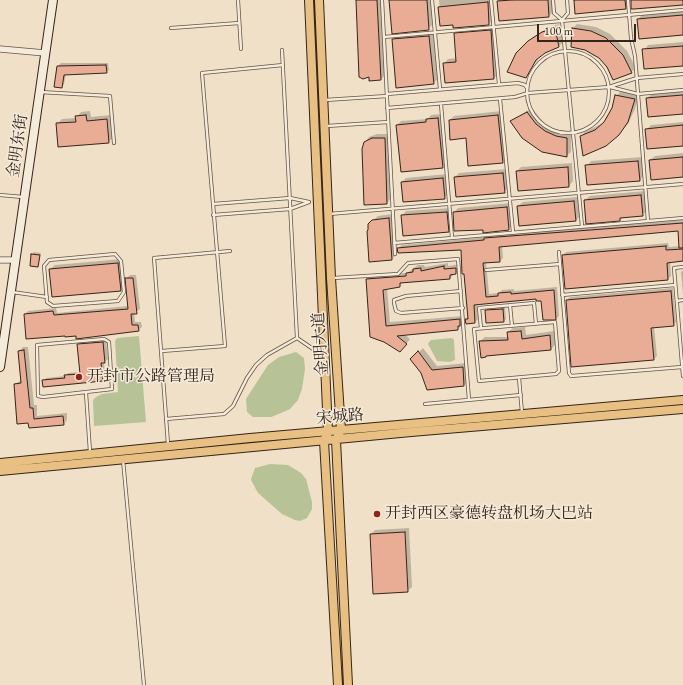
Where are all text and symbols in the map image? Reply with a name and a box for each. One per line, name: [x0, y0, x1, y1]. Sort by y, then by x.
scale bar: [539, 16, 638, 42]
text: 100 m: [544, 23, 573, 39]
street label: 金明东街: [4, 113, 32, 179]
street label: 金明大道: [309, 311, 333, 377]
place label: 开封市公路管理局: [87, 367, 215, 387]
marker: 开封市公路管理局: [74, 372, 84, 382]
street label: 宋城路: [315, 405, 365, 429]
place label: 开封西区豪德转盘机场大巴站: [385, 504, 593, 524]
marker: 开封西区豪德转盘机场大巴站: [372, 509, 382, 519]

